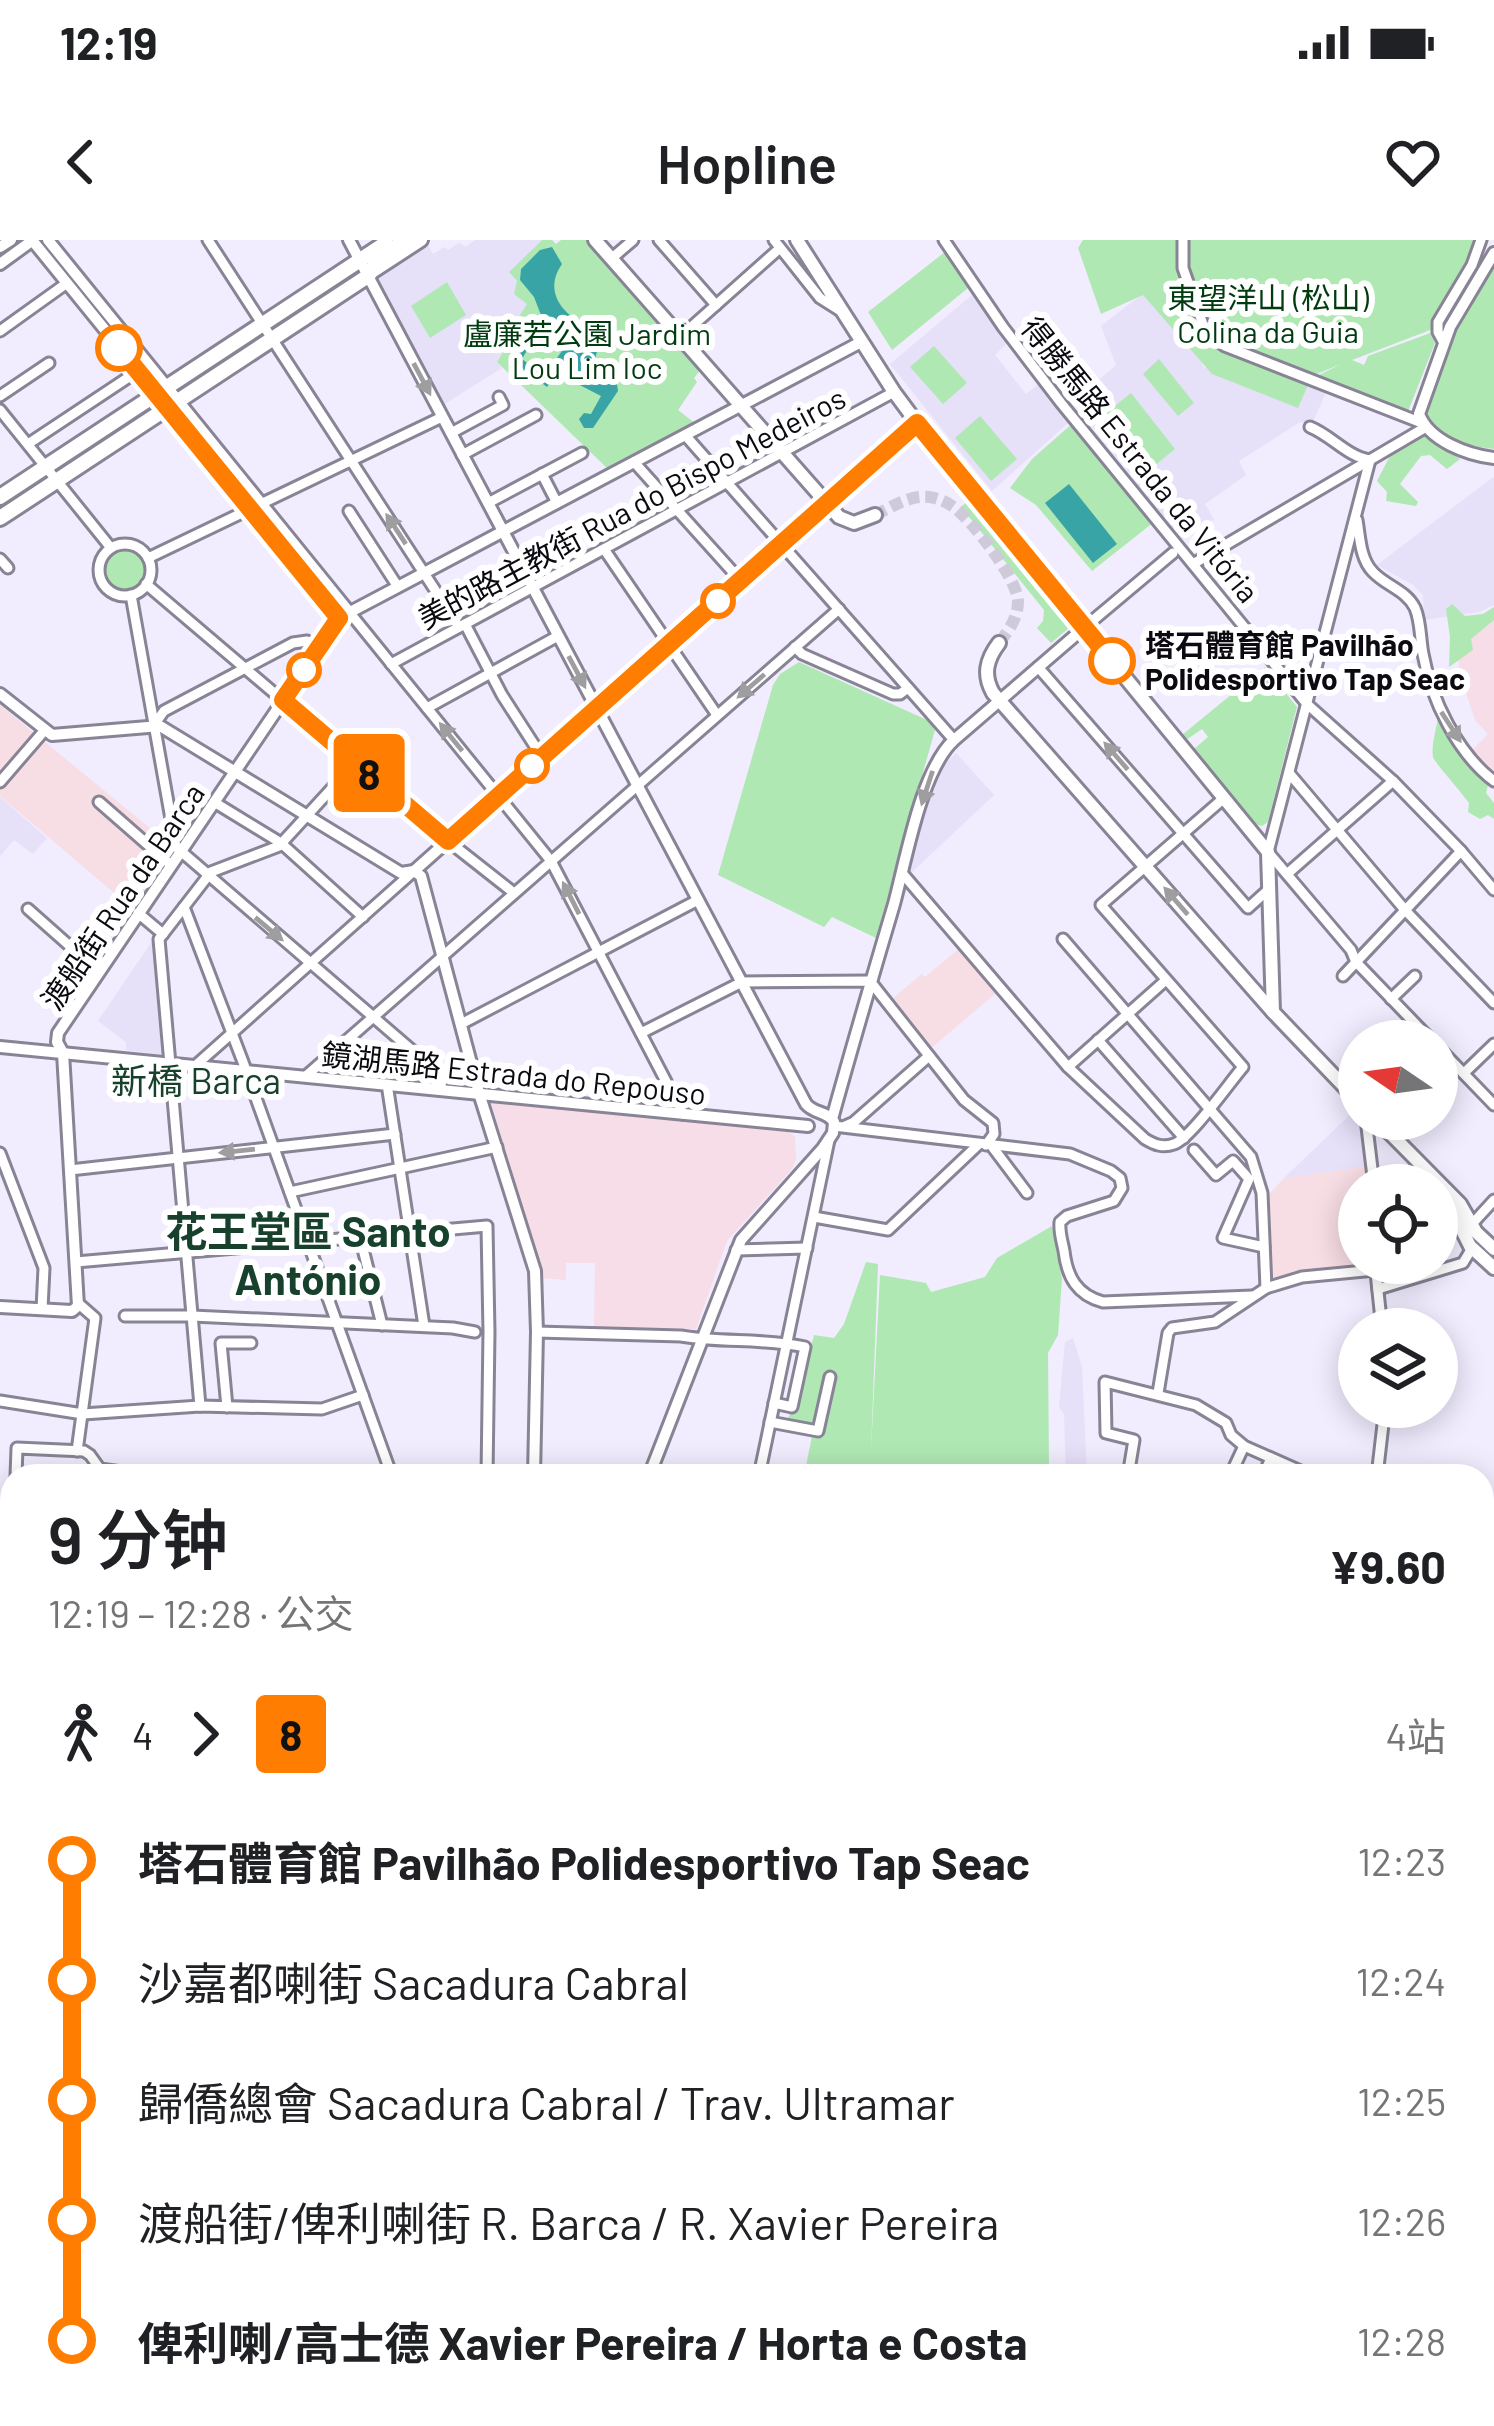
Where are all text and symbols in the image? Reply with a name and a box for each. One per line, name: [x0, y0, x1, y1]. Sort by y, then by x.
text: 12:19: [60, 15, 157, 69]
icon: back: [48, 129, 114, 195]
icon: heart: [1380, 129, 1446, 195]
text: Hopline: [657, 130, 837, 195]
park label: 東望洋山 (松山) Colina da Guia: [1167, 279, 1369, 349]
street label: 得勝馬路 Estrada da Vitória: [1015, 309, 1267, 609]
park label: 盧廉若公園 Jardim Lou Lim Ioc: [463, 315, 711, 385]
unlabelled marker: [97, 326, 141, 370]
one-way arrow: [411, 362, 432, 396]
street label: 美的路主教街 Rua do Bispo Medeiros: [411, 379, 851, 635]
one-way arrow: [385, 513, 407, 546]
unlabelled marker: [702, 585, 734, 617]
place label: 塔石體育館 Pavilhão Polidesportivo Tap Seac: [1145, 626, 1465, 696]
marker: 塔石體育館 Pavilhão Polidesportivo Tap Seac: [1090, 639, 1134, 683]
unlabelled marker: [288, 654, 320, 686]
one-way arrow: [566, 654, 587, 689]
one-way arrow: [736, 672, 765, 699]
one-way arrow: [1439, 711, 1461, 744]
one-way arrow: [439, 722, 464, 753]
line badge: 8: [330, 734, 408, 812]
one-way arrow: [1103, 742, 1129, 772]
text: 8: [358, 748, 380, 798]
unlabelled marker: [516, 750, 548, 782]
one-way arrow: [916, 770, 935, 807]
street label: 渡船街 Rua da Barca: [33, 776, 211, 1016]
one-way arrow: [561, 881, 581, 916]
one-way arrow: [1163, 887, 1190, 916]
one-way arrow: [254, 915, 284, 941]
north arrow: [1338, 1020, 1458, 1140]
map controls: [1338, 1020, 1458, 1428]
street label: 鏡湖馬路 Estrada do Repouso: [320, 1035, 708, 1111]
district label: 新橋 Barca: [111, 1058, 281, 1101]
one-way arrow: [218, 1142, 255, 1161]
button: locate: [1338, 1164, 1458, 1284]
district label: 花王堂區 Santo António: [165, 1205, 451, 1303]
button: layers: [1338, 1308, 1458, 1428]
text: 9 分钟: [48, 1498, 228, 1577]
text: ¥9.60: [1329, 1539, 1446, 1593]
text: 12:19 – 12:28 · 公交: [48, 1589, 354, 1636]
icon: walk: [48, 1701, 114, 1767]
icon: forward: [172, 1701, 238, 1767]
text: 8: [280, 1709, 302, 1759]
text: 4: [132, 1711, 154, 1758]
text: 4站: [1386, 1712, 1446, 1759]
text: 塔石體育館 Pavilhão Polidesportivo Tap Seac: [138, 1835, 1030, 1889]
text: 12:23: [1357, 1837, 1446, 1884]
text: 沙嘉都喇街 Sacadura Cabral: [138, 1955, 689, 2009]
text: 12:24: [1356, 1957, 1446, 2004]
text: 歸僑總會 Sacadura Cabral / Trav. Ultramar: [138, 2075, 955, 2129]
text: 12:25: [1357, 2077, 1446, 2124]
text: 渡船街/俾利喇街 R. Barca / R. Xavier Pereira: [138, 2195, 999, 2249]
text: 12:26: [1357, 2197, 1446, 2244]
text: 俾利喇/高士德 Xavier Pereira / Horta e Costa: [138, 2315, 1027, 2369]
text: 12:28: [1357, 2317, 1446, 2364]

